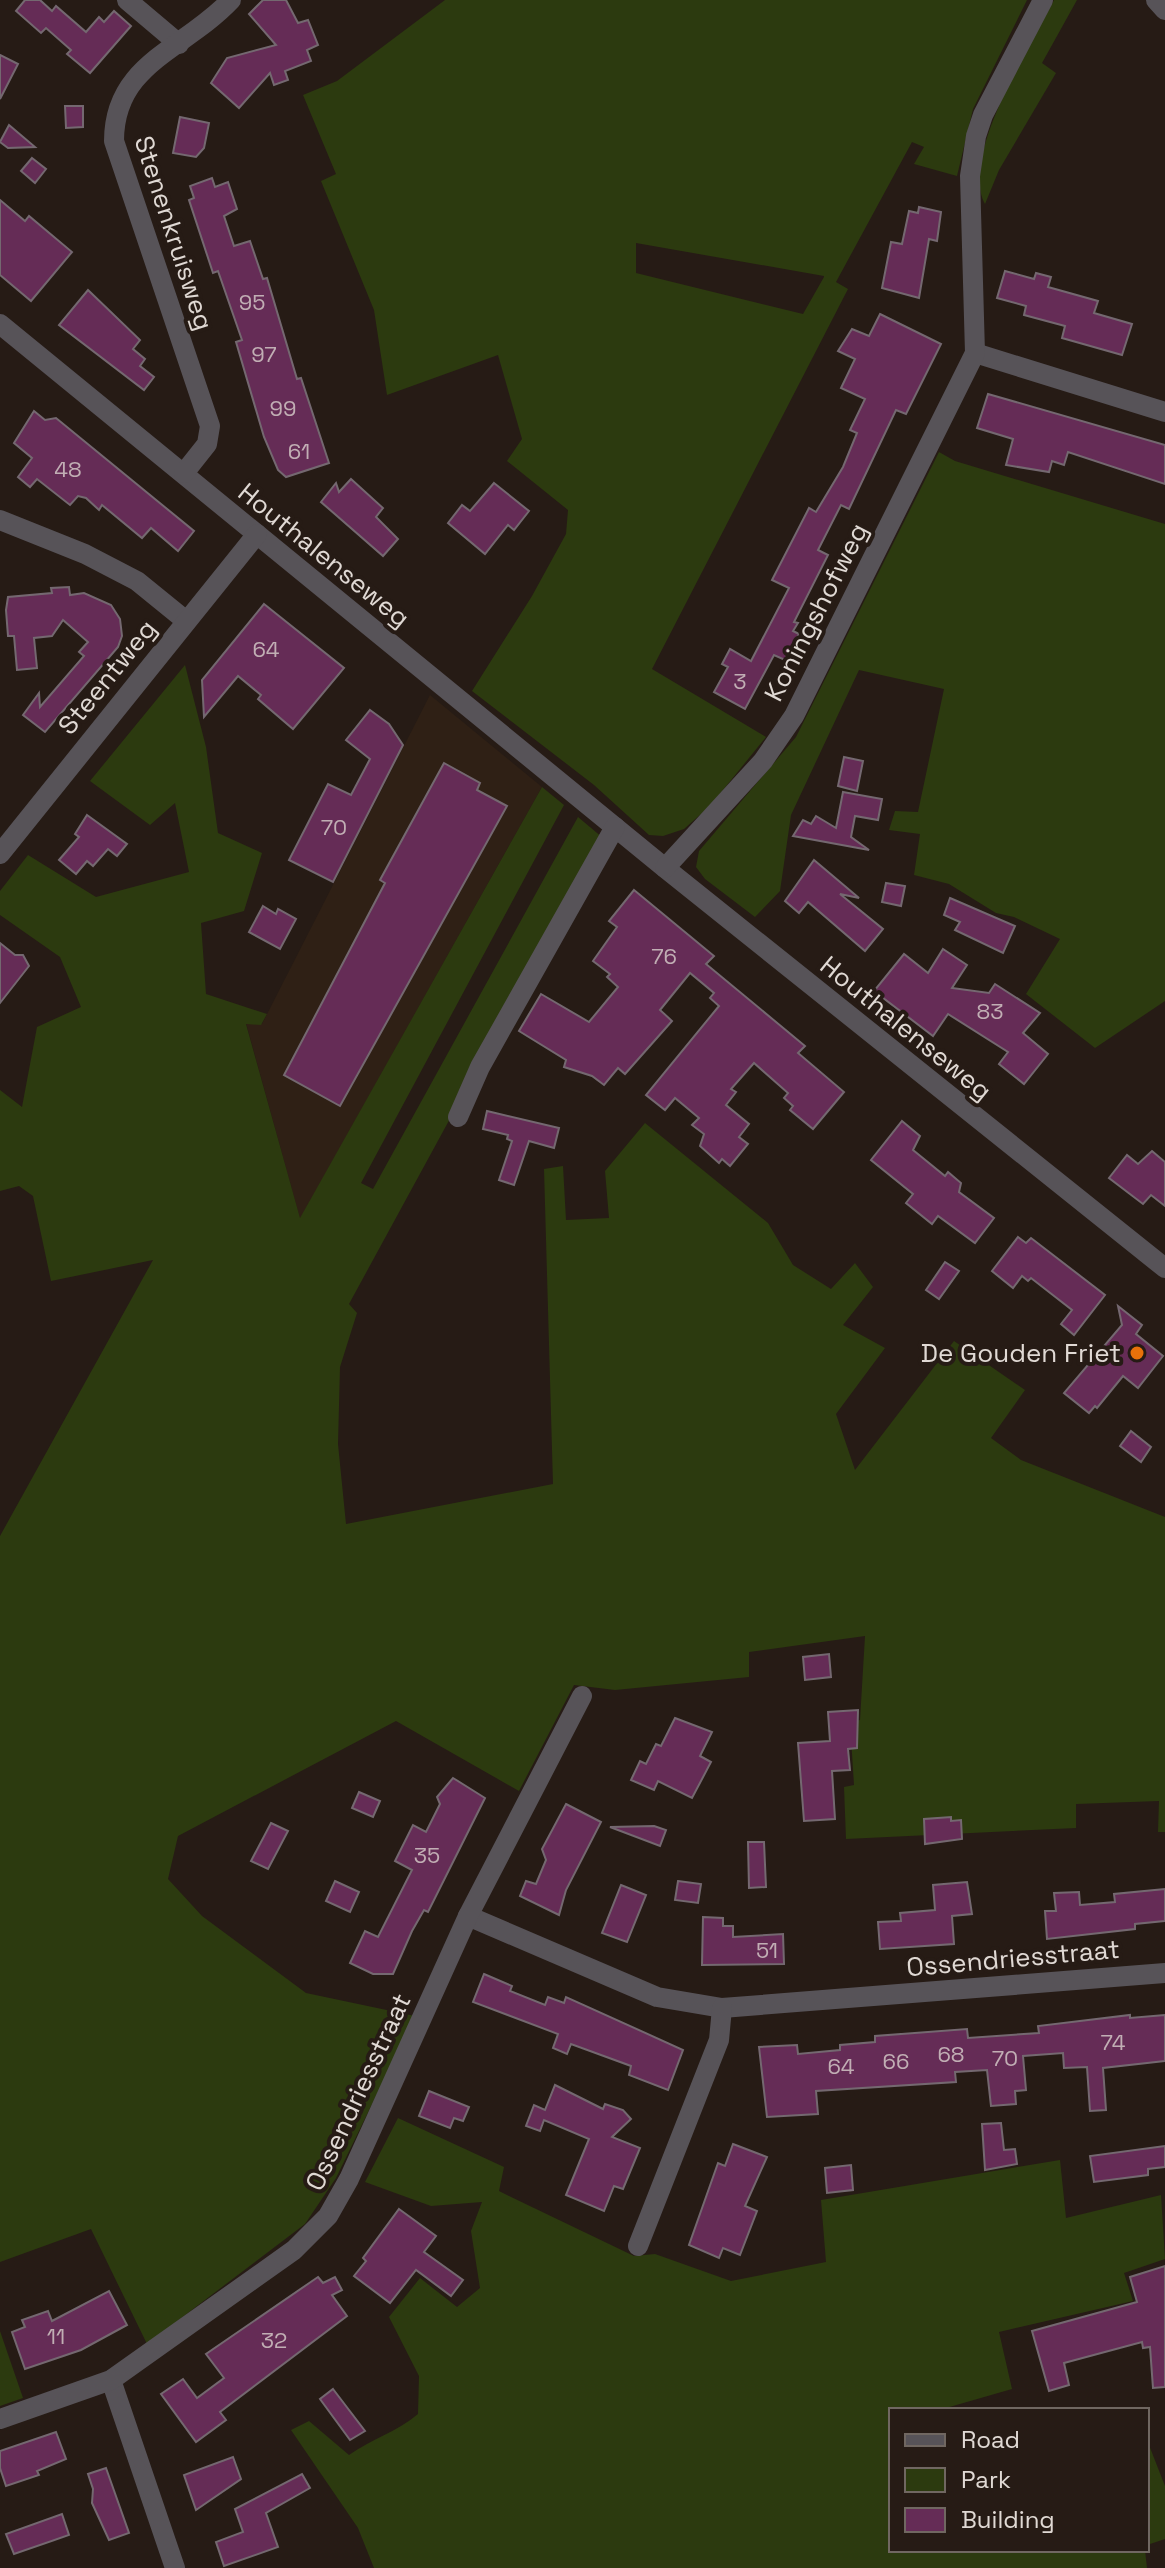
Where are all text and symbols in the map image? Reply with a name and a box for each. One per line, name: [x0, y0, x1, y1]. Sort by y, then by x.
street label: Stenenkruisweg: [127, 132, 221, 334]
house number: 95: [239, 288, 265, 316]
house number: 97: [251, 340, 277, 368]
house number: 99: [270, 394, 296, 422]
house number: 61: [288, 437, 310, 465]
house number: 48: [54, 455, 82, 483]
street label: Houthalenseweg: [231, 475, 417, 635]
street label: Koningshofweg: [756, 517, 876, 707]
street label: Steentweg: [50, 613, 164, 741]
house number: 64: [252, 635, 280, 663]
house number: 3: [733, 667, 747, 695]
house number: 70: [321, 813, 347, 841]
house number: 76: [651, 942, 677, 970]
street label: Houthalenseweg: [813, 948, 999, 1108]
house number: 83: [977, 997, 1004, 1025]
place label: De Gouden Friet: [921, 1336, 1121, 1370]
marker: De Gouden Friet: [1128, 1344, 1146, 1362]
house number: 35: [414, 1841, 440, 1869]
street label: Ossendriesstraat: [905, 1932, 1121, 1984]
house number: 51: [756, 1936, 778, 1964]
street label: Ossendriesstraat: [297, 1988, 419, 2196]
house number: 74: [1101, 2028, 1126, 2056]
house number: 68: [937, 2040, 965, 2068]
house number: 70: [992, 2044, 1018, 2072]
house number: 66: [883, 2047, 909, 2075]
house number: 64: [827, 2052, 855, 2080]
house number: 11: [47, 2322, 65, 2350]
house number: 32: [261, 2326, 287, 2354]
legend: [889, 2408, 1149, 2552]
text: Road: [961, 2424, 1020, 2455]
text: Park: [961, 2464, 1011, 2495]
text: Building: [961, 2504, 1055, 2535]

